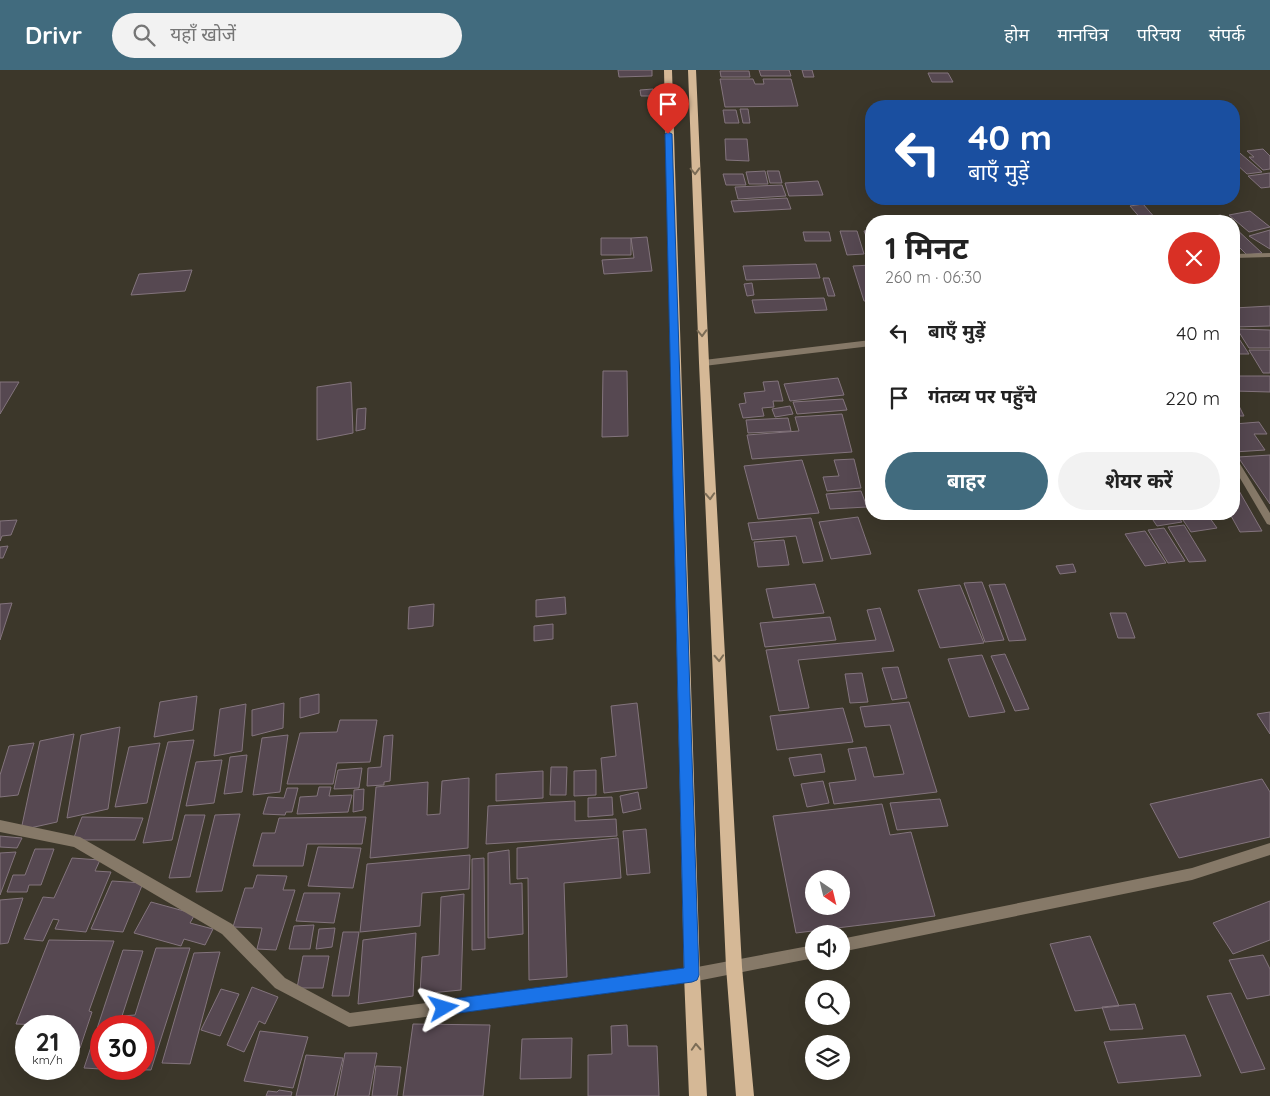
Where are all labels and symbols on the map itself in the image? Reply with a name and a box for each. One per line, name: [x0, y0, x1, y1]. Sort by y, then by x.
pin: [647, 83, 689, 134]
one-way arrow: [690, 167, 701, 175]
one-way arrow: [697, 330, 708, 338]
one-way arrow: [705, 492, 716, 500]
one-way arrow: [713, 654, 724, 662]
north arrow: [805, 870, 850, 915]
position arrow: [417, 981, 469, 1033]
speed limit sign: 30: [90, 1015, 155, 1080]
one-way arrow: [690, 1043, 701, 1051]

